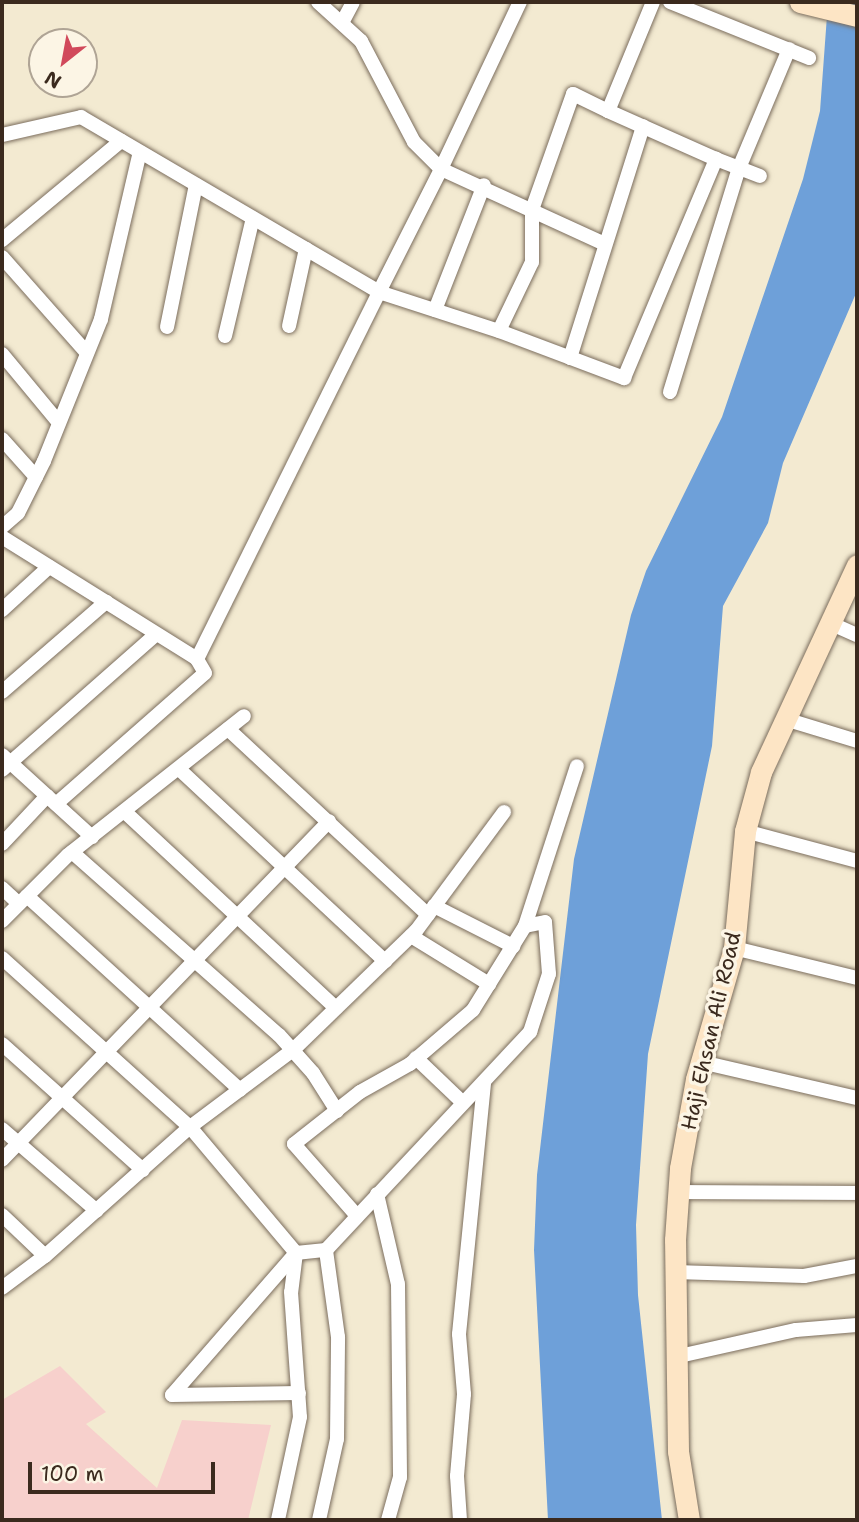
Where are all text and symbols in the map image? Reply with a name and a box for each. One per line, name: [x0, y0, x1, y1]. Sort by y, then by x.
north arrow: [28, 28, 98, 98]
text: N: [40, 65, 66, 94]
street label: Haji Ehsan Ali Road: [676, 929, 746, 1133]
scale bar: [32, 1448, 219, 1492]
text: 100 m: [41, 1460, 104, 1488]

